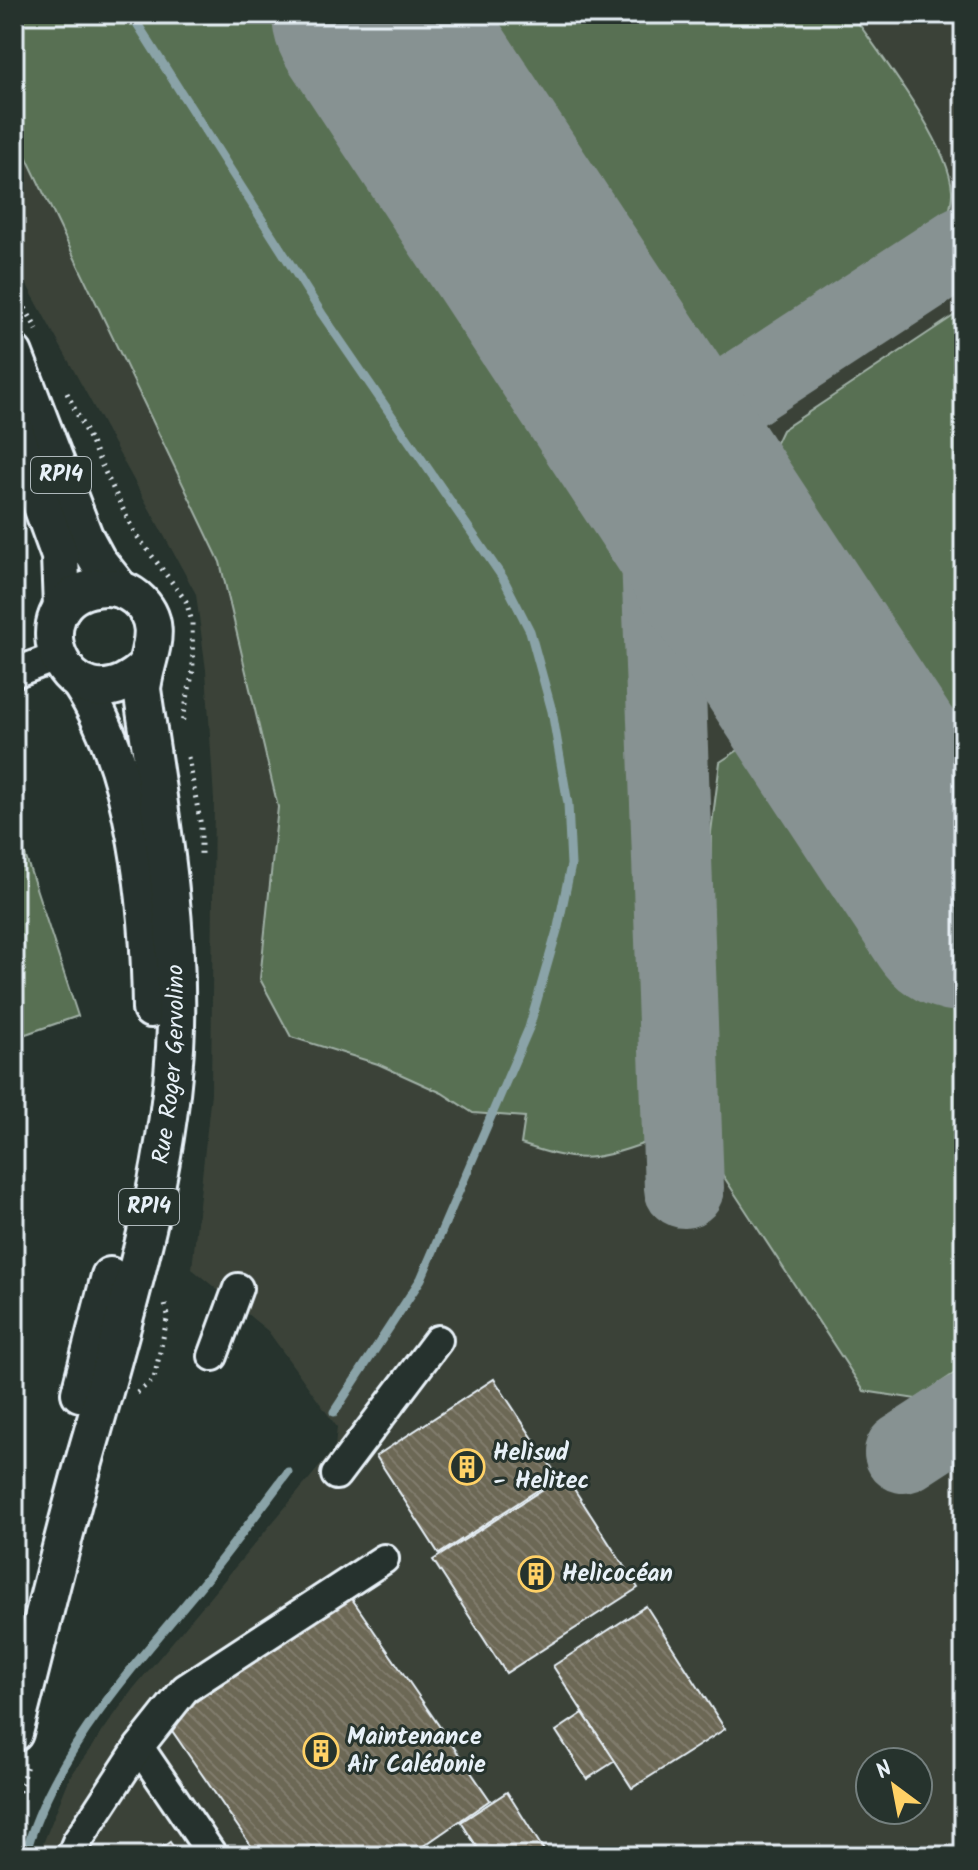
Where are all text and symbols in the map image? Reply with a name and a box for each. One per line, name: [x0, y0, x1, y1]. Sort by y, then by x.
road number: RP14: [31, 457, 91, 493]
street label: Rue Roger Gervolino: [141, 964, 196, 1167]
road number: RP14: [119, 1189, 179, 1225]
place label: Helisud - Helitec: [493, 1434, 589, 1501]
building icon: Helisud - Helitec: [448, 1448, 486, 1486]
building icon: Helicocéan: [517, 1555, 555, 1593]
place label: Helicocéan: [562, 1555, 673, 1594]
place label: Maintenance Air Calédonie: [347, 1718, 486, 1785]
building icon: Maintenance Air Calédonie: [302, 1732, 340, 1770]
north arrow: [854, 1746, 934, 1826]
text: N: [870, 1753, 900, 1790]

